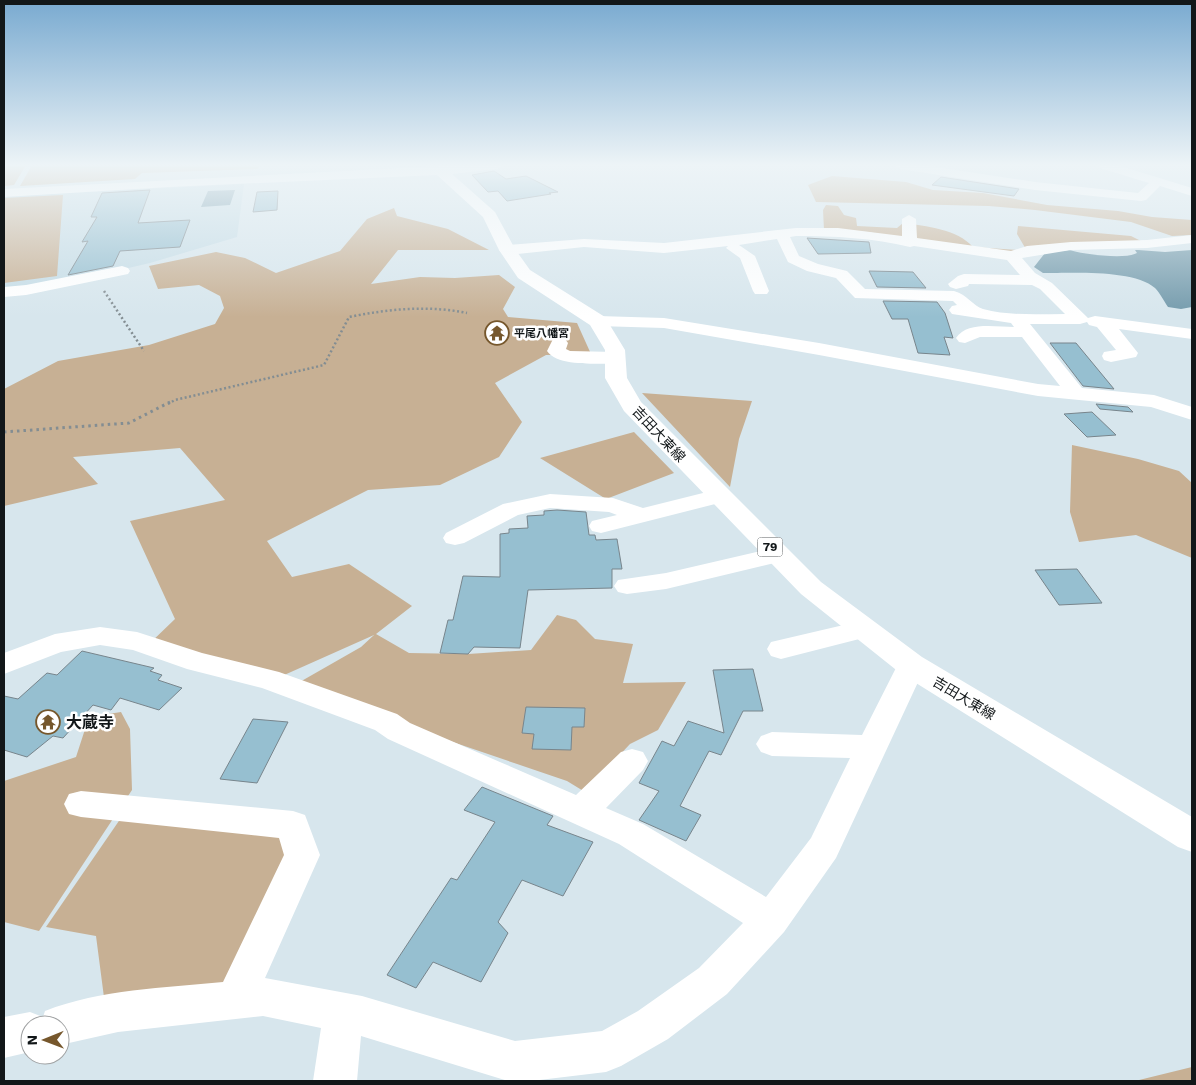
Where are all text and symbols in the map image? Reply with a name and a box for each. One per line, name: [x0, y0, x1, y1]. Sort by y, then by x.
temple icon: 平尾八幡宮: [484, 320, 510, 346]
place label: 平尾八幡宮: [514, 327, 569, 340]
street label: 吉田大東線: [629, 403, 689, 465]
road number: 79: [758, 538, 782, 556]
street label: 吉田大東線: [930, 673, 998, 723]
temple icon: 大蔵寺: [35, 709, 61, 735]
place label: 大蔵寺: [66, 713, 114, 732]
north arrow: [20, 1015, 70, 1065]
text: N: [24, 1035, 40, 1046]

